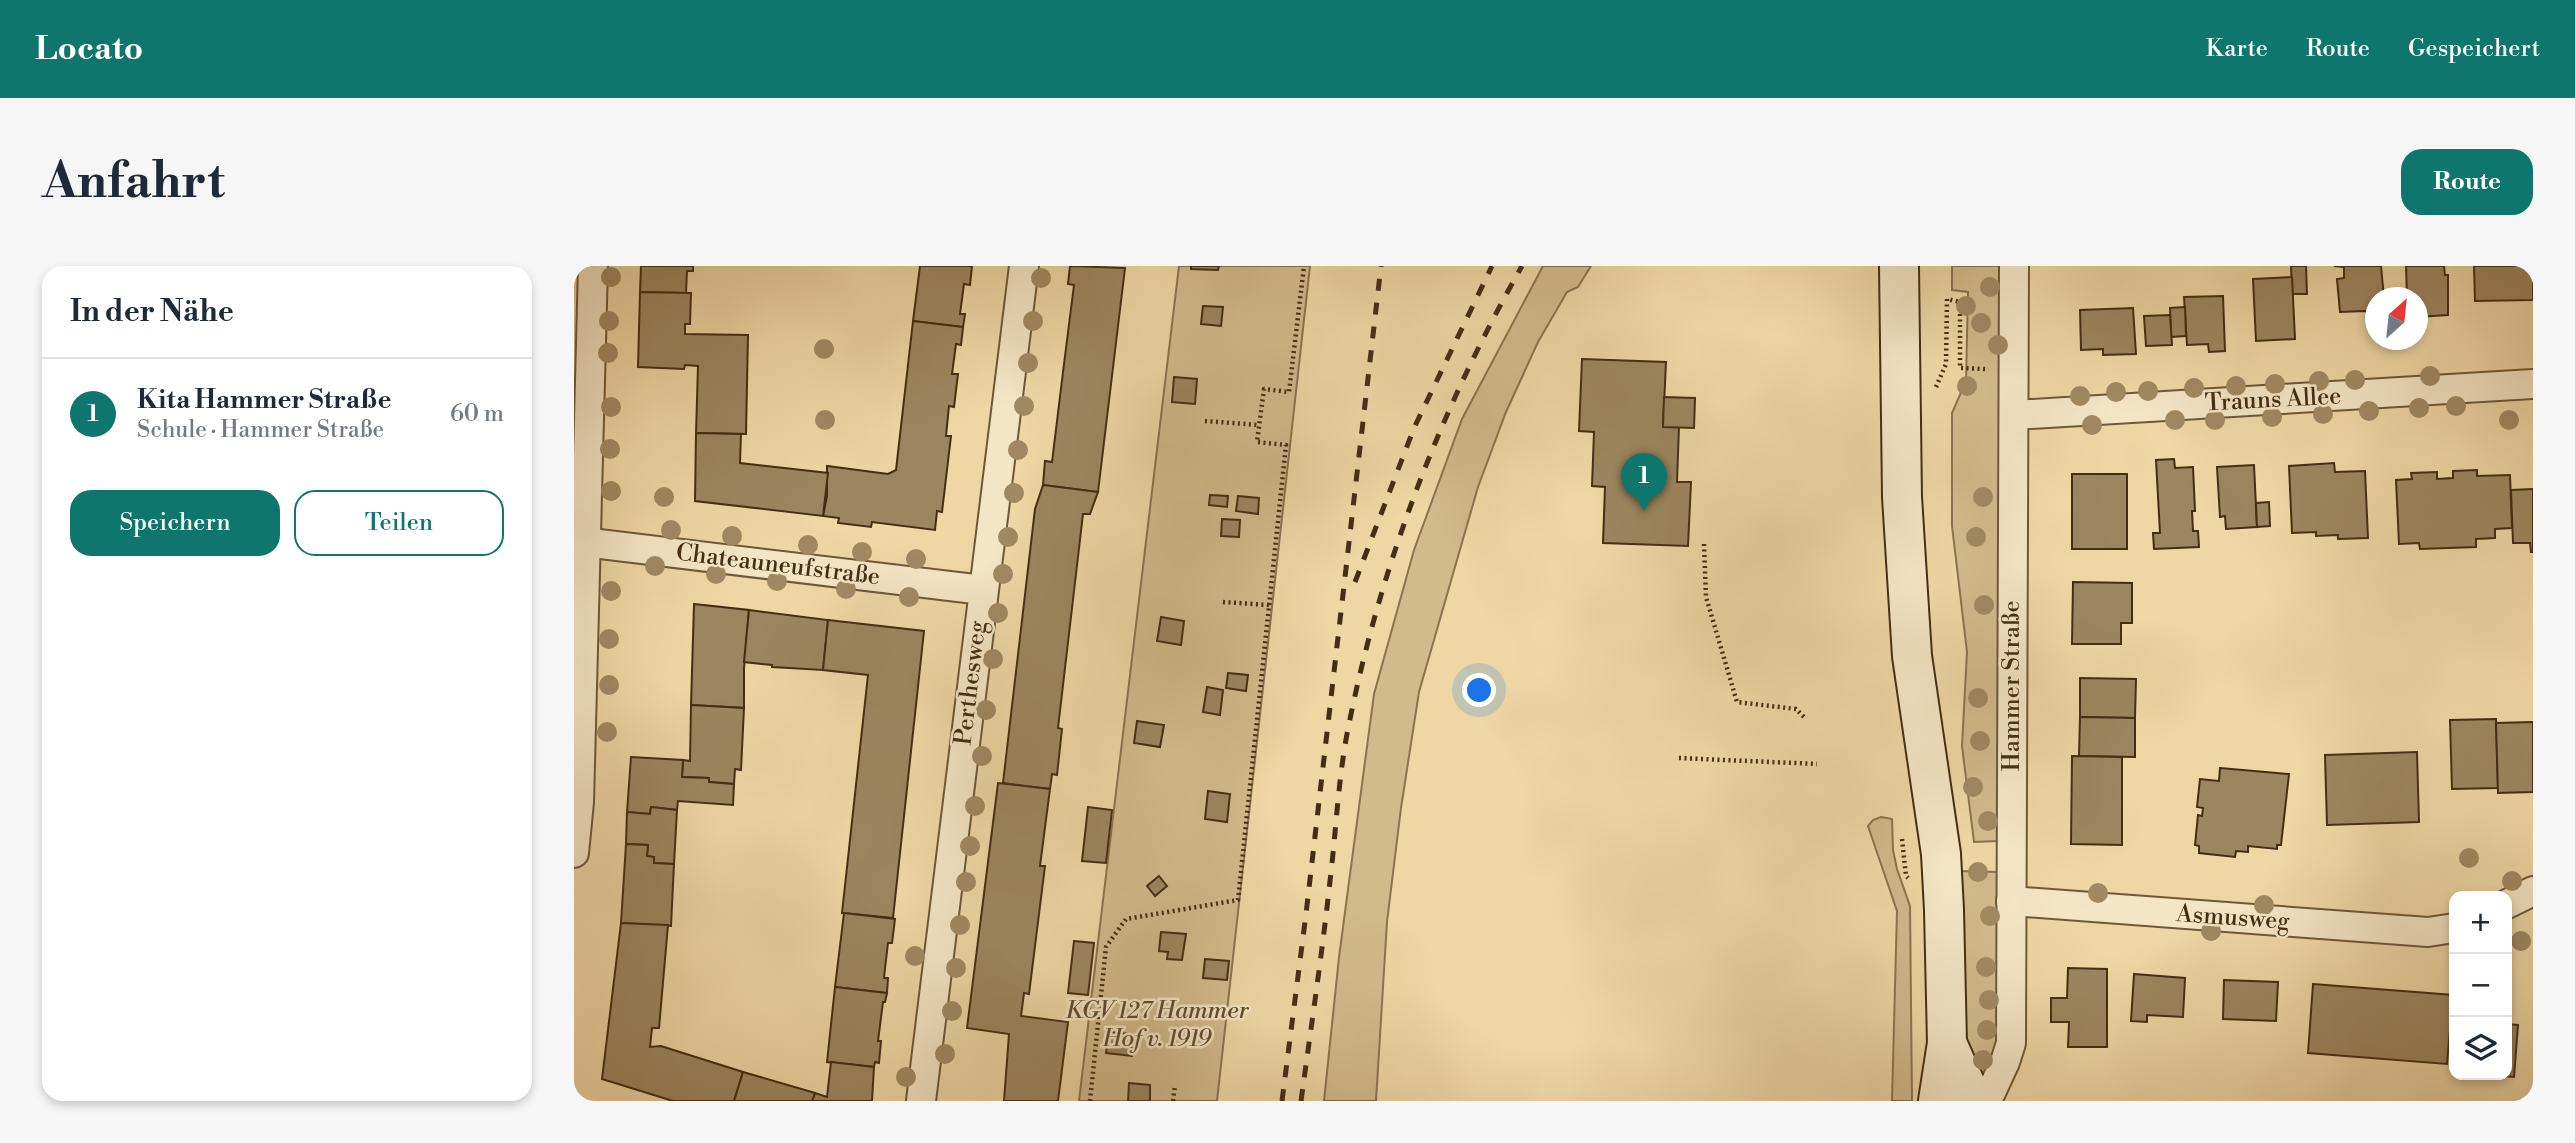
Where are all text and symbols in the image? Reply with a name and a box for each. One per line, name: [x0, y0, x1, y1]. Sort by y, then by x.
text: Locato: [35, 29, 143, 70]
text: Karte: [2206, 34, 2268, 64]
text: Route: [2306, 34, 2370, 64]
text: Gespeichert: [2408, 34, 2540, 64]
button: Route: [2401, 149, 2533, 215]
text: Anfahrt: [42, 152, 225, 213]
north arrow: [2365, 287, 2428, 350]
text: In der Nähe: [70, 293, 234, 331]
street label: Trauns Allee: [2204, 381, 2342, 419]
text: Kita Hammer Straße: [137, 384, 391, 416]
text: 1: [87, 400, 99, 428]
text: 60 m: [450, 400, 504, 428]
text: Schule · Hammer Straße: [137, 416, 384, 444]
pin: 1: [1621, 453, 1667, 511]
button: Speichern: [70, 490, 280, 556]
button: Teilen: [294, 490, 504, 556]
street label: Chateauneufstraße: [674, 538, 882, 592]
street label: Hammer Straße: [1997, 600, 2027, 772]
street label: Perthesweg: [948, 619, 994, 747]
your location: [1462, 673, 1496, 707]
map controls: [2449, 891, 2512, 1080]
button: +: [2449, 891, 2512, 954]
street label: Asmusweg: [2174, 899, 2291, 937]
button: −: [2449, 954, 2512, 1017]
park label: KGV 127 Hammer Hof v. 1919: [1065, 996, 1249, 1054]
button: layers: [2449, 1017, 2512, 1080]

